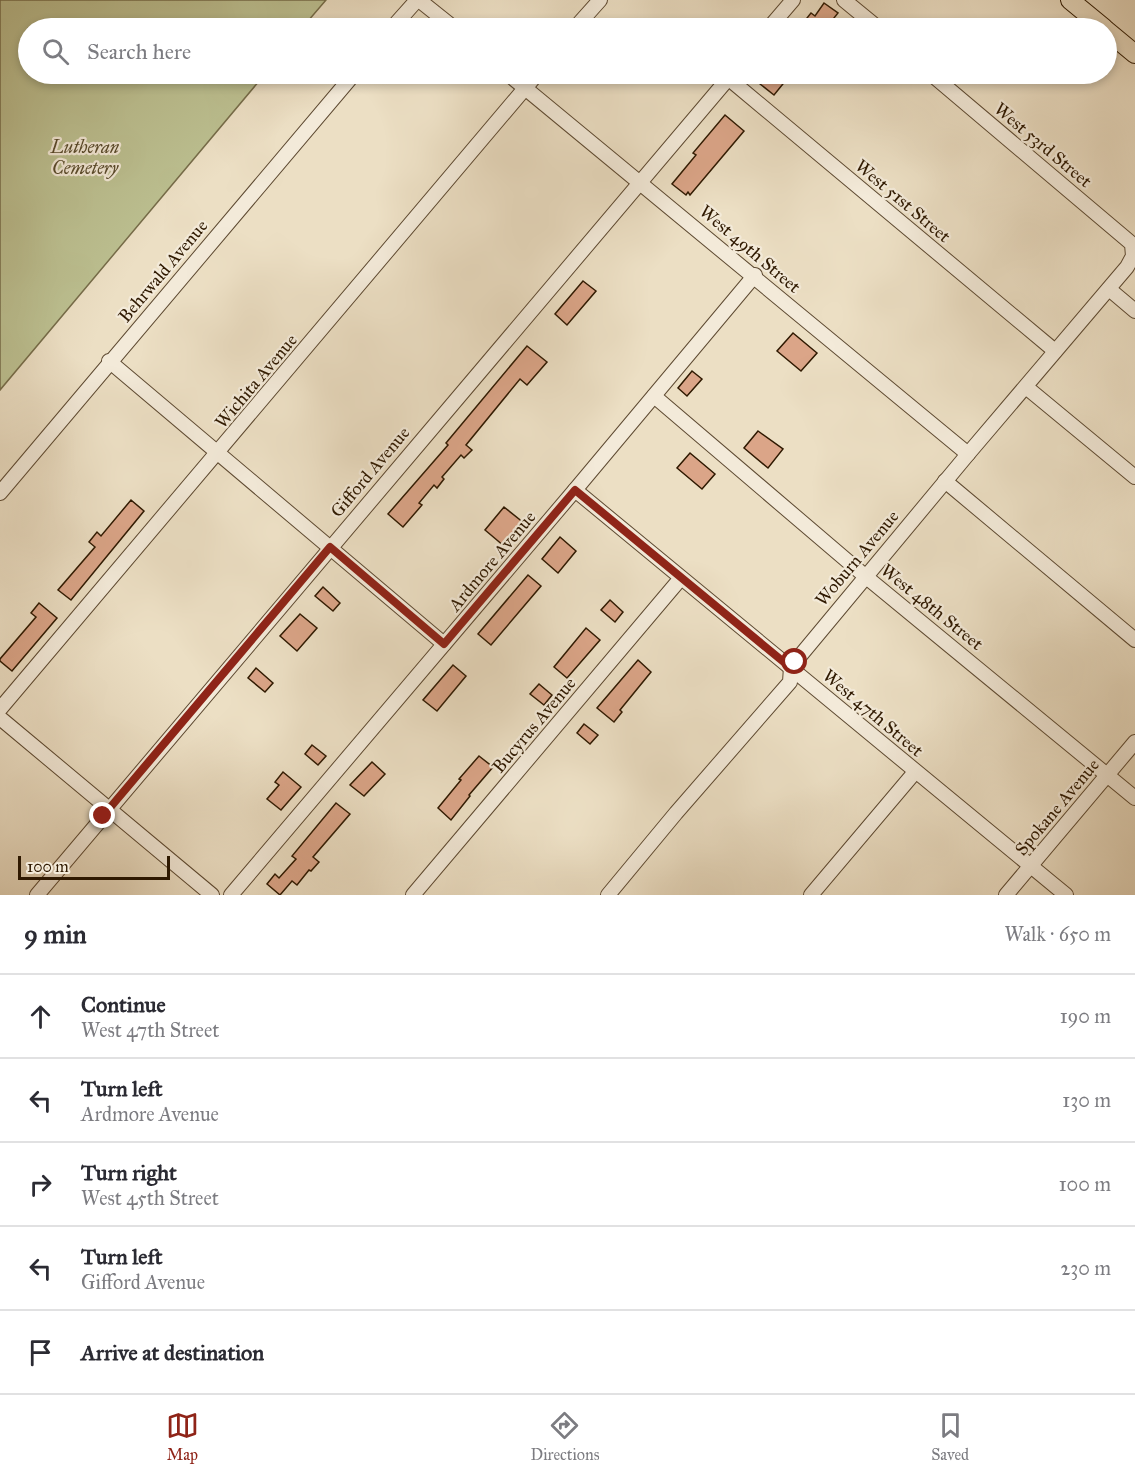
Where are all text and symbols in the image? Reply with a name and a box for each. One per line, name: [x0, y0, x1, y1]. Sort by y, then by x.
search box: [18, 18, 1117, 84]
icon: search: [39, 35, 72, 68]
text: Search here: [87, 38, 191, 65]
street label: West 53rd Street: [990, 98, 1097, 193]
park label: Lutheran Cemetery: [50, 136, 120, 179]
street label: West 51st Street: [851, 155, 956, 248]
street label: West 49th Street: [695, 200, 806, 298]
street label: Behrwald Avenue: [114, 215, 212, 327]
street label: Wichita Avenue: [210, 329, 302, 433]
street label: Gifford Avenue: [326, 422, 414, 522]
street label: Ardmore Avenue: [443, 506, 540, 616]
street label: Woburn Avenue: [811, 506, 903, 610]
street label: West 48th Street: [876, 559, 988, 655]
route start: [781, 648, 807, 674]
street label: West 47th Street: [818, 665, 928, 762]
street label: Bucyrus Avenue: [488, 673, 580, 777]
street label: Spokane Avenue: [1010, 754, 1104, 860]
route end: [89, 802, 115, 828]
scale bar: [18, 853, 170, 880]
text: 100 m: [27, 857, 69, 876]
text: 9 min: [24, 918, 87, 950]
text: Walk · 650 m: [1005, 922, 1111, 946]
text: Continue: [81, 991, 166, 1018]
icon: ahead: [24, 1000, 57, 1033]
text: 190 m: [1060, 1004, 1111, 1028]
text: West 47th Street: [81, 1018, 219, 1042]
text: Turn left: [81, 1075, 163, 1102]
icon: left: [24, 1084, 57, 1117]
text: 130 m: [1062, 1088, 1111, 1112]
text: Ardmore Avenue: [81, 1102, 219, 1126]
text: Turn right: [81, 1159, 177, 1186]
icon: right: [24, 1168, 57, 1201]
text: 100 m: [1059, 1172, 1111, 1196]
text: West 45th Street: [81, 1186, 219, 1210]
text: Turn left: [81, 1243, 163, 1270]
icon: left: [24, 1252, 57, 1285]
text: 230 m: [1060, 1256, 1111, 1280]
text: Gifford Avenue: [81, 1270, 205, 1294]
icon: arrive: [24, 1336, 57, 1369]
text: Arrive at destination: [81, 1339, 264, 1366]
tab: Map: [166, 1409, 199, 1464]
tab: Directions: [531, 1409, 599, 1464]
tab: Saved: [931, 1409, 969, 1464]

